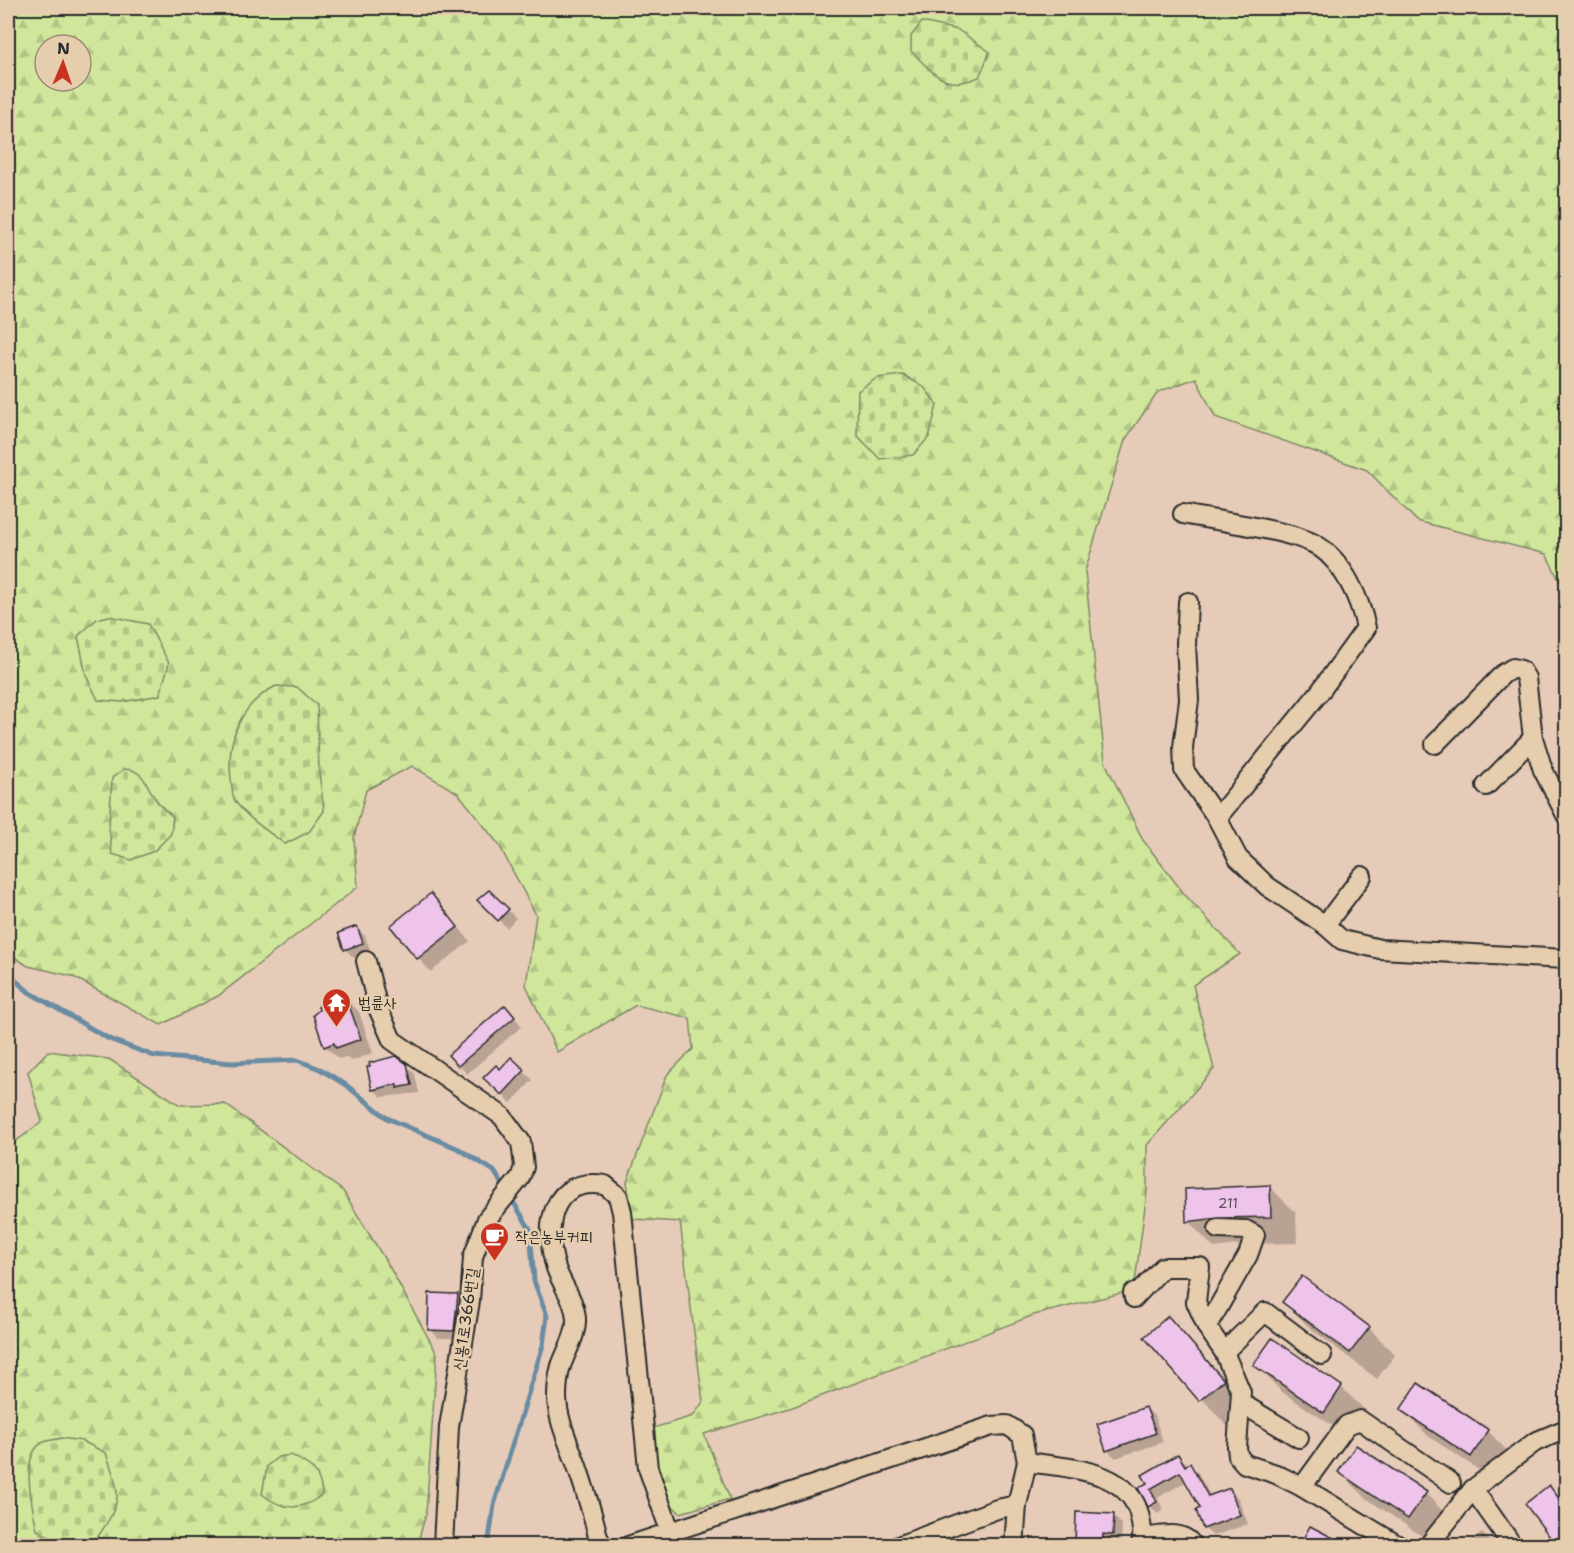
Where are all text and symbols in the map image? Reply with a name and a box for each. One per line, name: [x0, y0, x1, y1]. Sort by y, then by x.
north arrow: [33, 33, 93, 93]
text: N: [57, 38, 70, 59]
temple icon: 법륜사: [321, 986, 353, 1028]
place label: 법륜사: [358, 992, 397, 1013]
house number: 211: [1218, 1194, 1238, 1212]
cafe icon: 작은농부커피: [478, 1220, 510, 1262]
place label: 작은농부커피: [515, 1226, 592, 1247]
street label: 신봉1로366번길: [448, 1266, 483, 1372]

